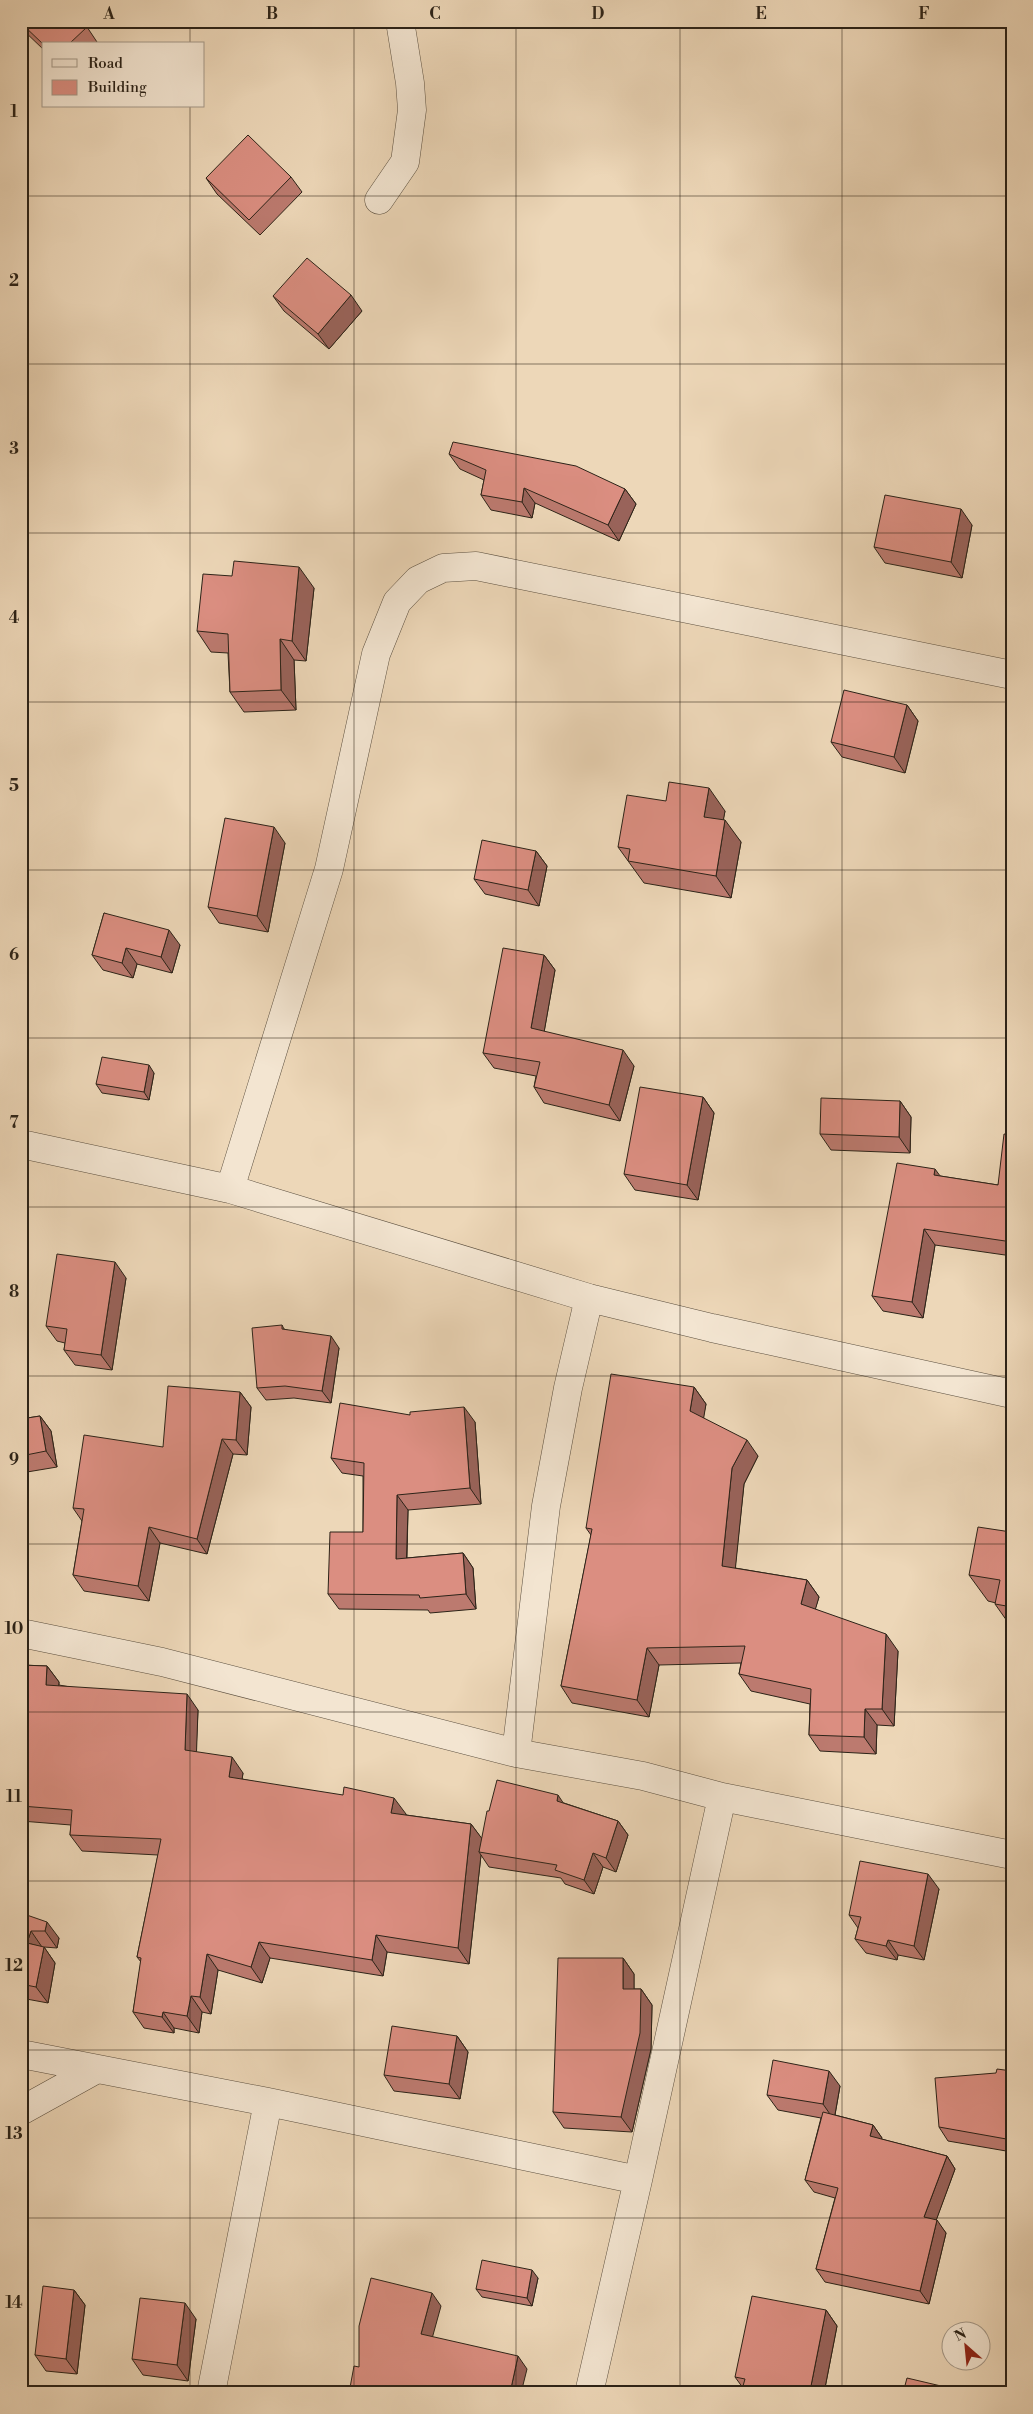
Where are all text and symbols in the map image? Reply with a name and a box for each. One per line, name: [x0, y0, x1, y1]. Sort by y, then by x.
text: A: [102, 4, 115, 24]
text: B: [266, 4, 278, 24]
text: C: [429, 4, 441, 24]
text: D: [592, 4, 605, 24]
text: E: [755, 4, 767, 24]
text: F: [918, 4, 930, 24]
legend: [42, 42, 205, 108]
text: Road: [88, 54, 123, 73]
text: Building: [87, 78, 147, 97]
text: 1: [10, 102, 18, 122]
text: 2: [9, 271, 19, 291]
text: 3: [9, 439, 19, 459]
text: 4: [9, 608, 20, 628]
text: 5: [9, 776, 19, 796]
text: 6: [9, 945, 19, 965]
text: 7: [9, 1113, 19, 1133]
text: 8: [9, 1282, 19, 1302]
text: 9: [9, 1450, 19, 1470]
text: 10: [5, 1619, 23, 1639]
text: 11: [6, 1787, 22, 1807]
text: 12: [5, 1956, 23, 1976]
text: 13: [5, 2124, 23, 2144]
text: 14: [5, 2293, 23, 2313]
north arrow: [940, 2322, 990, 2372]
text: N: [952, 2325, 970, 2346]

